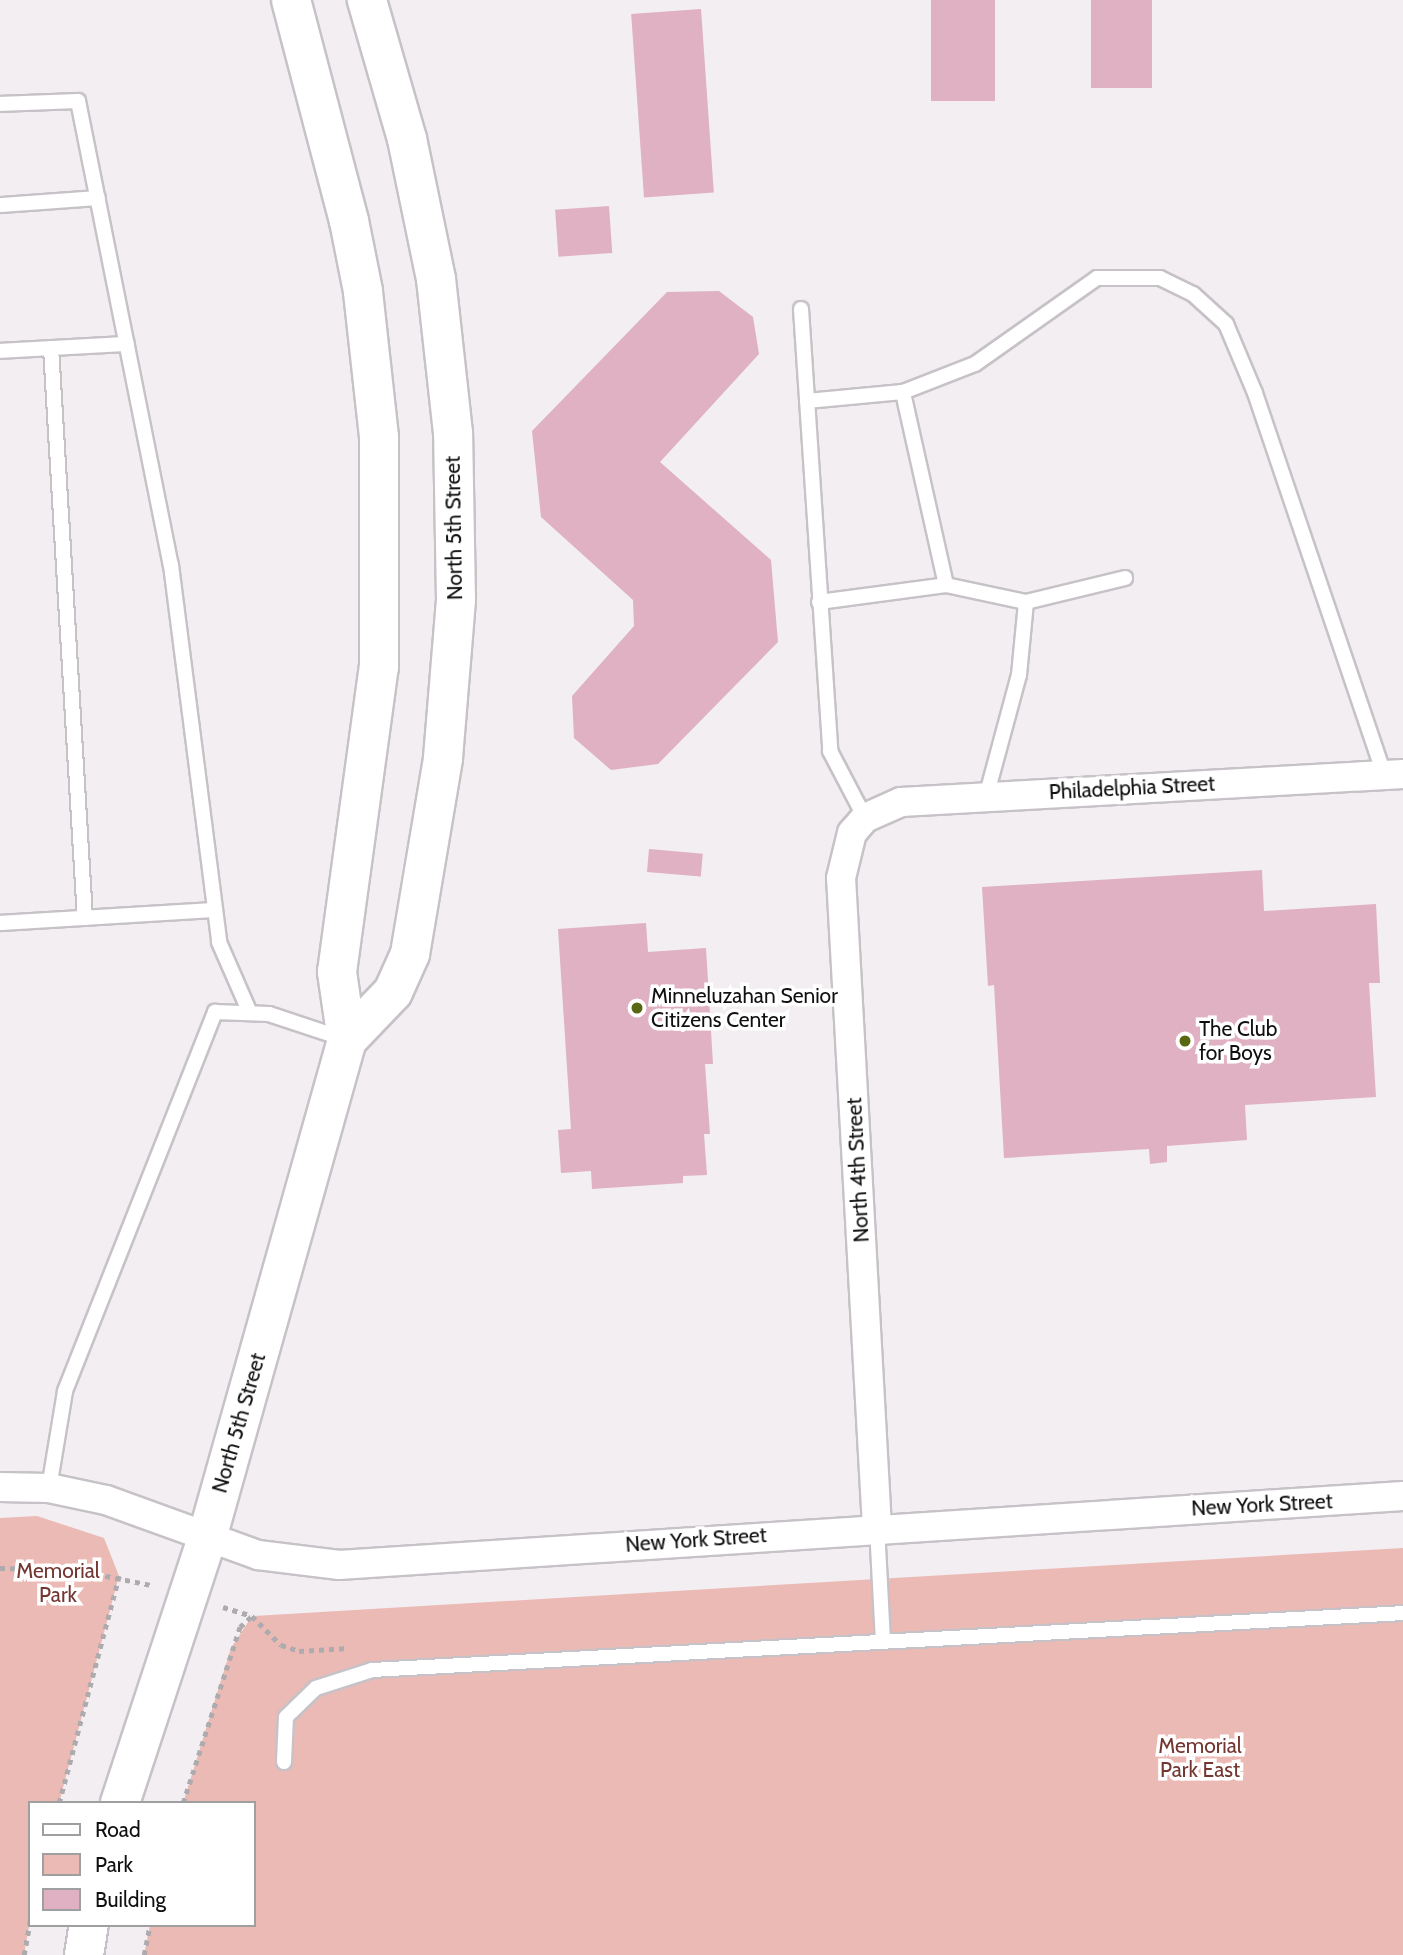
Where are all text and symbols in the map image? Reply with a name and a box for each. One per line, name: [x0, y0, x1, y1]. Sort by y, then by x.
street label: North 5th Street: [440, 456, 468, 600]
street label: Philadelphia Street: [1048, 771, 1216, 805]
place label: Minneluzahan Senior Citizens Center: [651, 983, 838, 1033]
marker: Minneluzahan Senior Citizens Center: [629, 1000, 645, 1016]
place label: The Club for Boys: [1199, 1016, 1277, 1066]
marker: The Club for Boys: [1177, 1033, 1193, 1049]
street label: North 4th Street: [842, 1097, 874, 1243]
street label: North 5th Street: [207, 1350, 271, 1496]
street label: New York Street: [1191, 1489, 1333, 1521]
street label: New York Street: [624, 1522, 768, 1558]
park label: Memorial Park: [16, 1558, 100, 1608]
park label: Memorial Park East: [1158, 1733, 1242, 1783]
legend: [28, 1801, 256, 1927]
text: Road: [95, 1817, 141, 1842]
text: Park: [95, 1852, 133, 1877]
text: Building: [95, 1887, 166, 1912]

